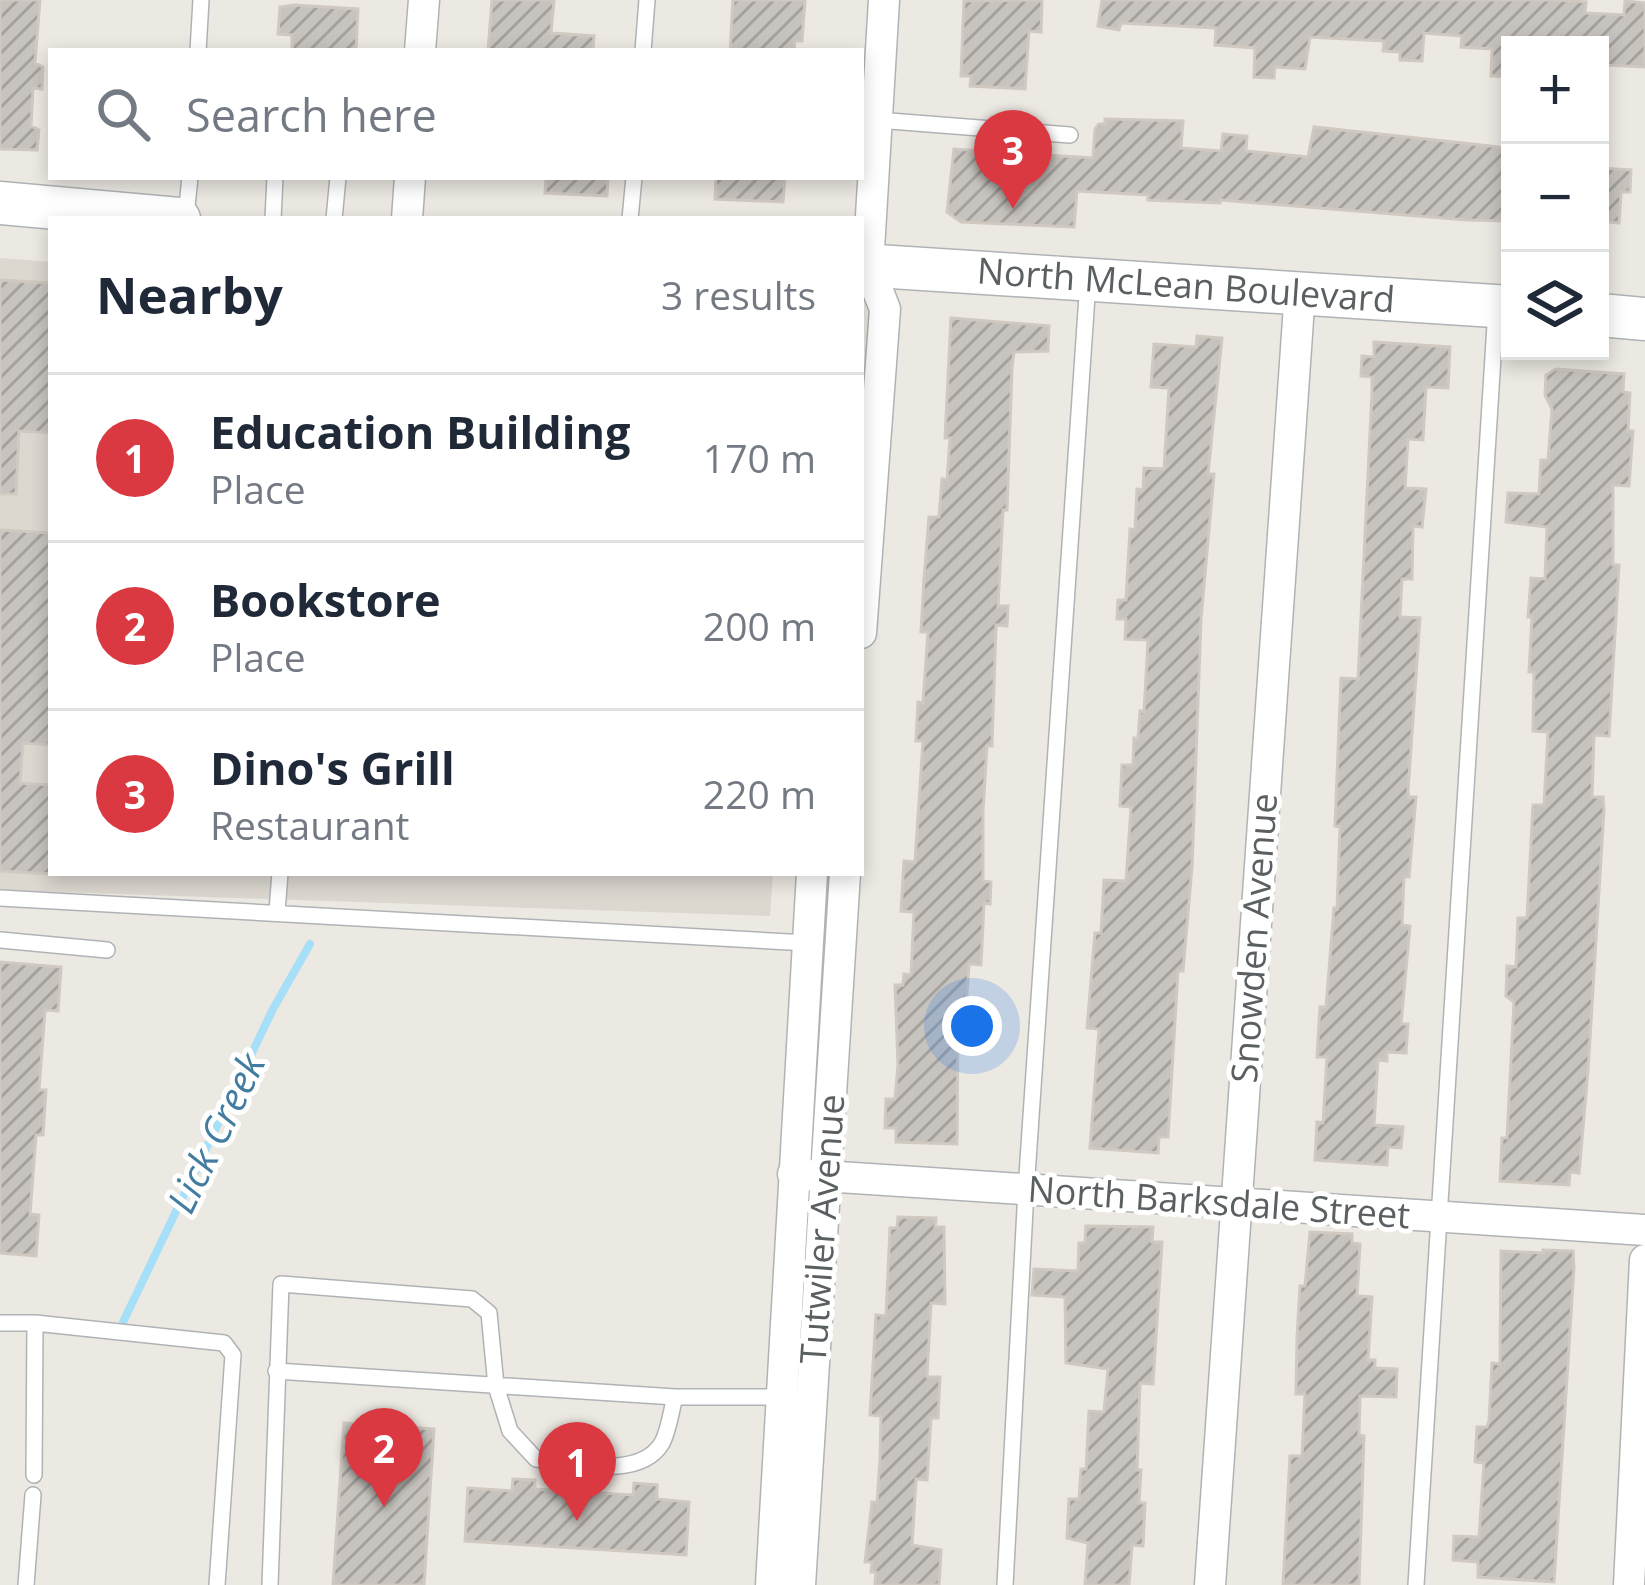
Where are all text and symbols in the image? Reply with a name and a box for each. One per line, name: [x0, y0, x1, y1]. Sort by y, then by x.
map controls: [1501, 36, 1609, 360]
button: +: [1501, 36, 1609, 144]
search box: [48, 48, 864, 180]
icon: search: [90, 81, 156, 147]
text: Search here: [186, 84, 437, 145]
pin: 3: [974, 110, 1052, 209]
button: −: [1501, 144, 1609, 252]
street label: North McLean Boulevard: [975, 245, 1397, 324]
button: layers: [1501, 252, 1609, 360]
text: Nearby: [96, 259, 283, 329]
text: 3 results: [661, 268, 816, 321]
text: Education Building: [210, 401, 630, 462]
text: 1: [124, 431, 146, 484]
text: 170 m: [703, 431, 816, 484]
text: Place: [210, 462, 306, 515]
text: Bookstore: [210, 569, 441, 630]
text: 2: [124, 599, 146, 652]
text: 200 m: [703, 599, 816, 652]
text: Place: [210, 630, 306, 683]
text: Dino's Grill: [210, 737, 455, 798]
text: 3: [124, 767, 146, 820]
text: 220 m: [703, 767, 816, 820]
street label: Snowden Avenue: [1219, 791, 1288, 1085]
text: Restaurant: [210, 798, 409, 851]
your location: [942, 996, 1002, 1056]
water label: Lick Creek: [153, 1042, 277, 1221]
street label: Tutwiler Avenue: [788, 1092, 855, 1366]
street label: North Barksdale Street: [1026, 1164, 1412, 1239]
pin: 2: [345, 1408, 423, 1507]
pin: 1: [538, 1422, 616, 1521]

